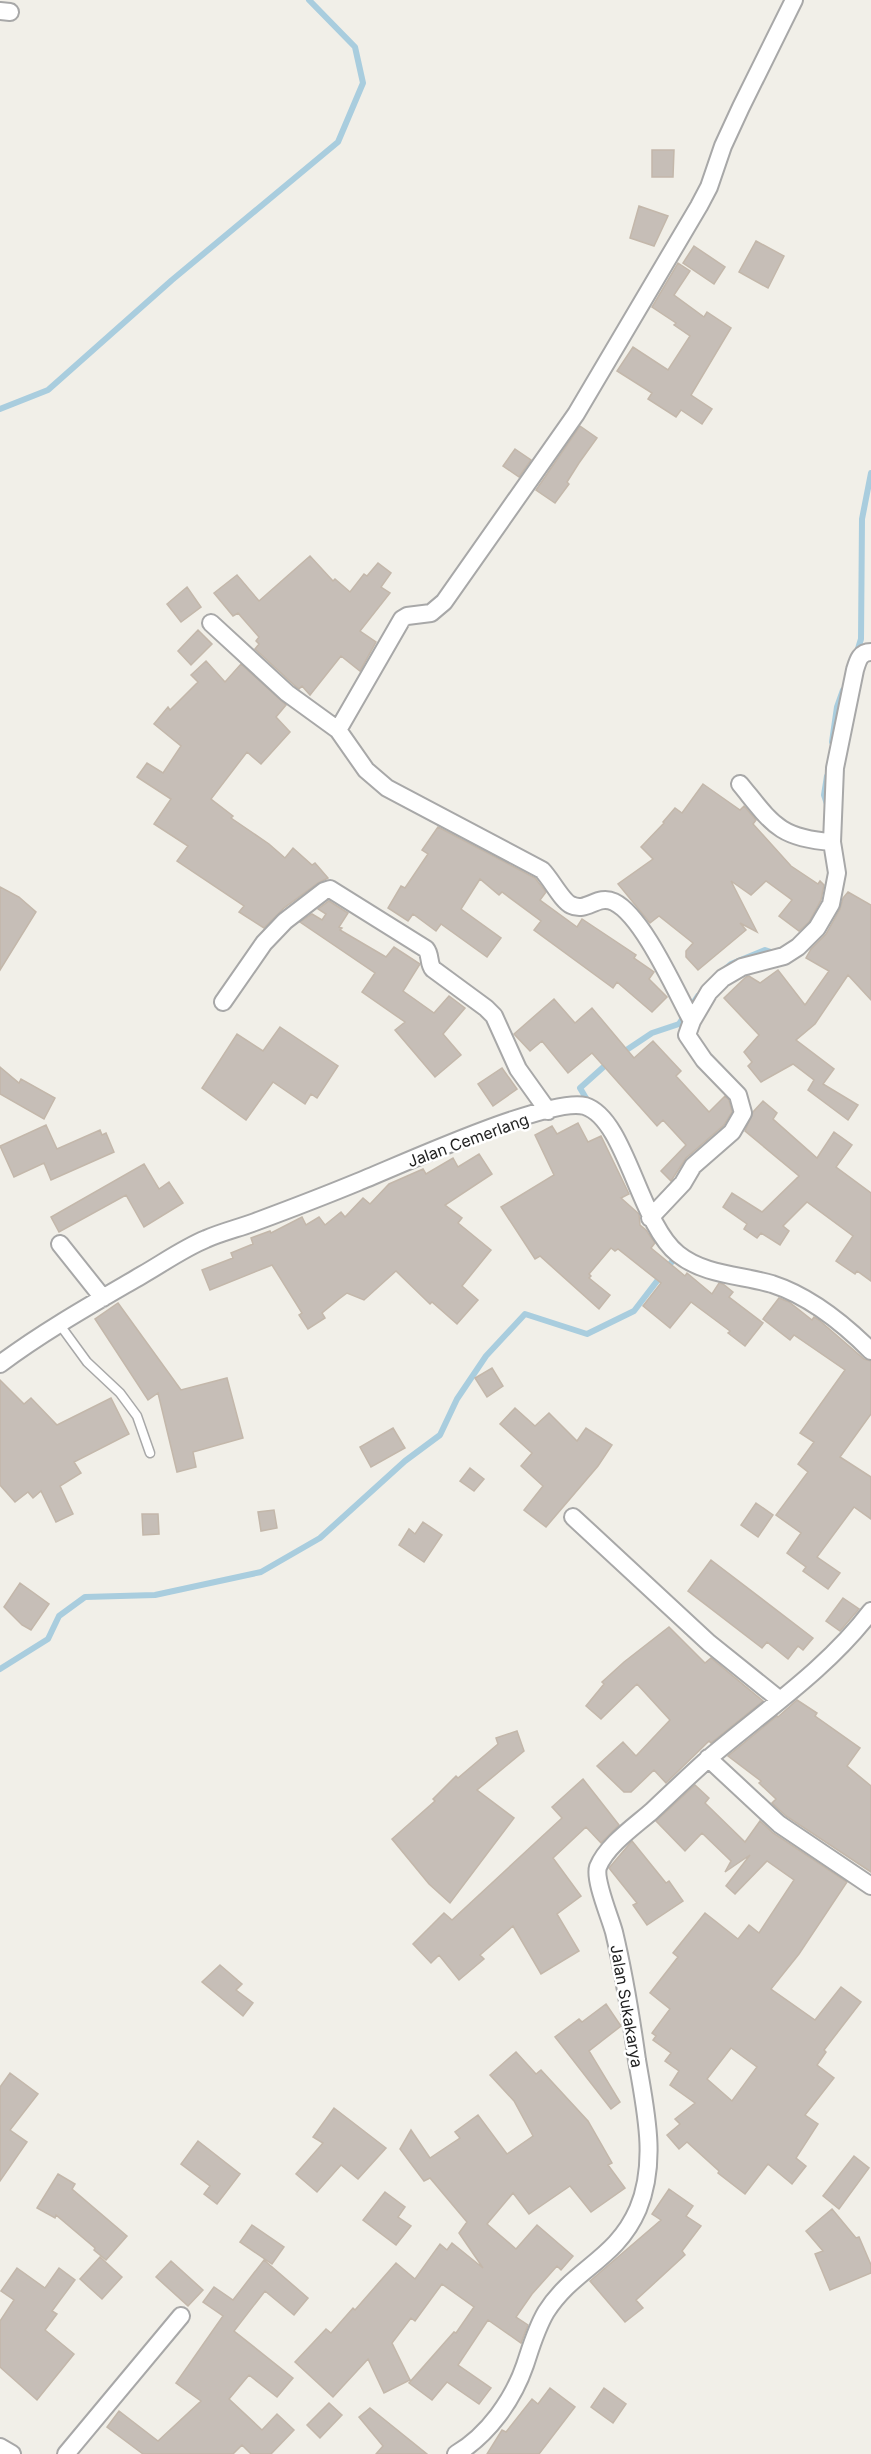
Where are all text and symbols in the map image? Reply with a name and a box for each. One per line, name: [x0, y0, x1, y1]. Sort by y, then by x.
street label: Jalan Cemerlang: [405, 1109, 531, 1171]
street label: Jalan Sukakarya: [606, 1943, 648, 2069]

